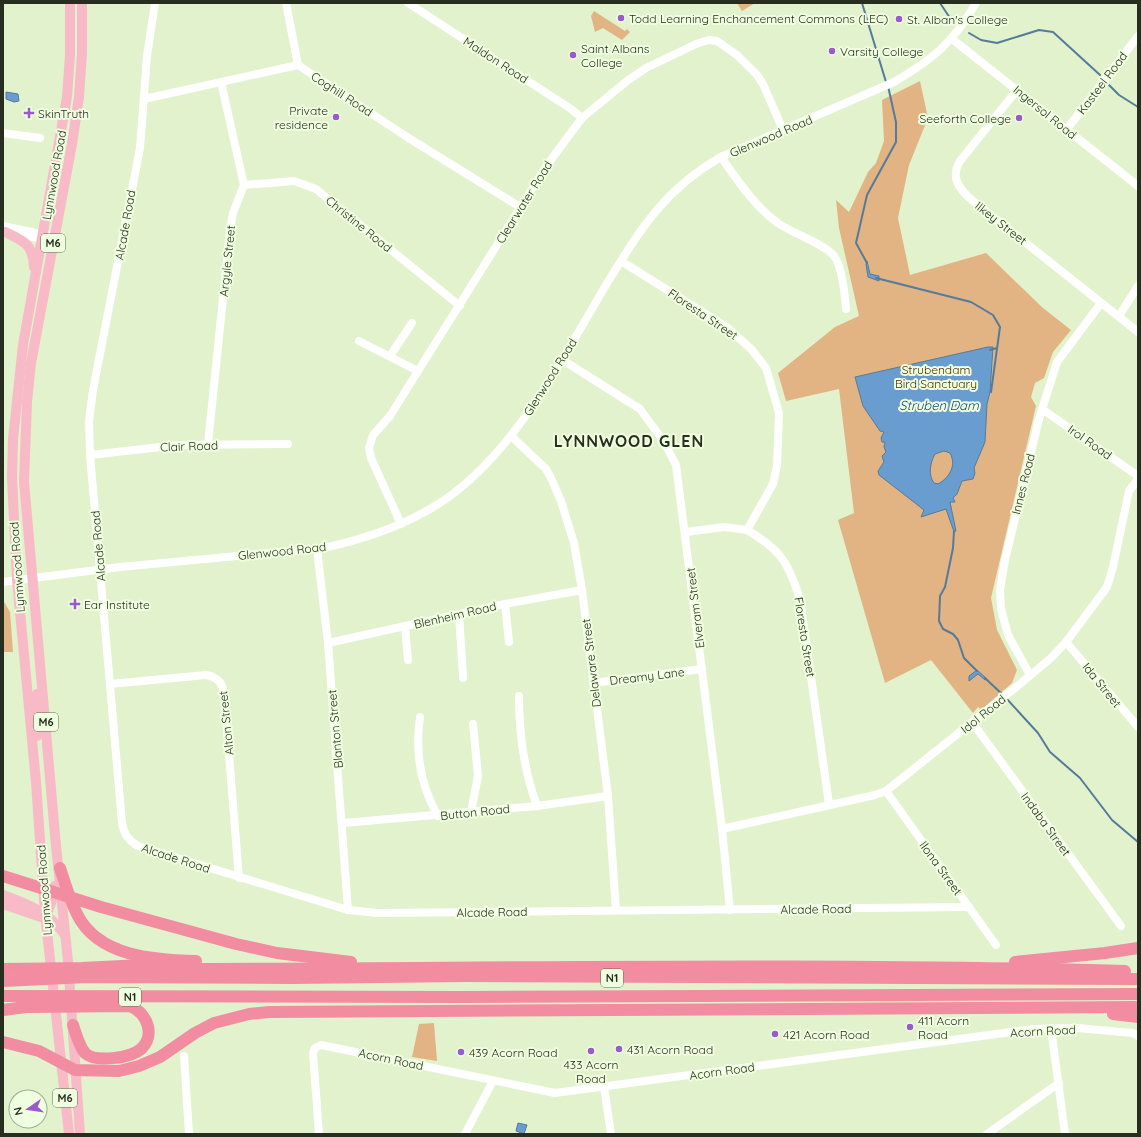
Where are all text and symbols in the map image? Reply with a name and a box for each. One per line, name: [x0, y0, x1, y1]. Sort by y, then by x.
place label: Todd Learning Enchancement Commons (LEC): [629, 11, 888, 26]
place label: St. Alban's College: [907, 12, 1008, 27]
marker: Todd Learning Enchancement Commons (LEC): [616, 13, 626, 23]
marker: St. Alban's College: [894, 14, 904, 24]
street label: Maldon Road: [461, 33, 531, 87]
place label: Saint Albans College: [581, 41, 650, 70]
place label: Varsity College: [840, 44, 924, 59]
marker: Varsity College: [827, 46, 837, 56]
street label: Kasteel Road: [1074, 49, 1130, 117]
marker: Saint Albans College: [568, 50, 578, 60]
street label: Coghill Road: [308, 69, 376, 119]
street label: Ingersol Road: [1010, 82, 1080, 142]
place label: Private residence: [275, 103, 328, 132]
place label: SkinTruth: [38, 106, 89, 121]
marker: SkinTruth: [23, 107, 35, 119]
place label: Seeforth College: [920, 111, 1011, 126]
marker: Private residence: [331, 112, 341, 122]
street label: Glenwood Road: [727, 112, 815, 160]
marker: Seeforth College: [1014, 113, 1024, 123]
street label: Lynnwood Road: [39, 129, 69, 221]
street label: Clearwater Road: [493, 158, 555, 246]
street label: Alcade Road: [111, 189, 139, 261]
street label: Christine Road: [323, 193, 395, 255]
street label: Ilkey Street: [972, 198, 1030, 248]
street label: Argyle Street: [216, 224, 238, 298]
road number: M6: [41, 234, 65, 252]
street label: Floresta Street: [665, 285, 741, 343]
street label: Glenwood Road: [520, 335, 580, 419]
park label: Strubendam Bird Sanctuary: [895, 362, 977, 391]
water label: Struben Dam: [899, 397, 980, 413]
street label: Irol Road: [1065, 421, 1115, 463]
district label: LYNNWOOD GLEN: [554, 431, 704, 451]
street label: Clair Road: [160, 437, 218, 455]
street label: Innes Road: [1008, 452, 1038, 516]
street label: Alcade Road: [87, 510, 109, 582]
street label: Lynnwood Road: [6, 521, 28, 613]
street label: Glenwood Road: [237, 539, 327, 563]
street label: Elveram Street: [683, 567, 707, 649]
street label: Floresta Street: [791, 596, 819, 678]
place label: Ear Institute: [84, 597, 150, 612]
marker: Ear Institute: [69, 598, 81, 610]
street label: Blenheim Road: [412, 598, 498, 632]
street label: Delaware Street: [578, 618, 604, 708]
street label: Ida Street: [1079, 659, 1125, 711]
street label: Dreamy Lane: [609, 664, 686, 688]
street label: Blanton Street: [324, 689, 346, 769]
street label: Alton Street: [215, 690, 237, 756]
street label: Idol Road: [958, 691, 1008, 737]
road number: M6: [34, 713, 58, 731]
street label: Indaba Street: [1018, 789, 1074, 859]
street label: Button Road: [439, 801, 511, 823]
street label: Ilona Street: [916, 838, 966, 898]
street label: Alcade Road: [140, 840, 212, 876]
street label: Lynnwood Road: [33, 844, 55, 936]
street label: Alcade Road: [780, 901, 852, 917]
street label: Alcade Road: [456, 904, 528, 920]
road number: N1: [601, 969, 623, 987]
road number: N1: [119, 988, 141, 1006]
place label: 411 Acorn Road: [918, 1013, 969, 1042]
marker: 411 Acorn Road: [905, 1022, 915, 1032]
street label: Acorn Road: [1010, 1022, 1076, 1040]
place label: 421 Acorn Road: [783, 1027, 870, 1042]
marker: 421 Acorn Road: [770, 1029, 780, 1039]
place label: 431 Acorn Road: [627, 1042, 713, 1057]
marker: 431 Acorn Road: [614, 1044, 624, 1054]
street label: Acorn Road: [357, 1045, 425, 1073]
place label: 439 Acorn Road: [469, 1045, 557, 1060]
marker: 433 Acorn Road: [586, 1046, 596, 1056]
marker: 439 Acorn Road: [456, 1047, 466, 1057]
place label: 433 Acorn Road: [564, 1057, 618, 1086]
street label: Acorn Road: [688, 1059, 756, 1083]
north arrow: [8, 1089, 48, 1129]
road number: M6: [53, 1089, 77, 1107]
text: N: [11, 1106, 26, 1117]

